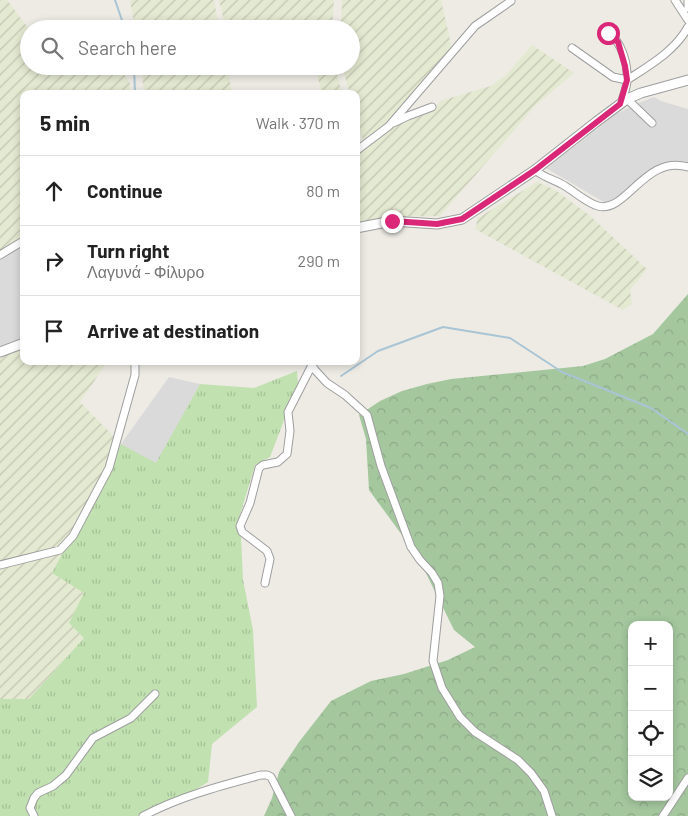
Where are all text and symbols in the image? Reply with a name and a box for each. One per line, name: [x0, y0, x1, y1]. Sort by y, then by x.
search box: [20, 20, 360, 75]
route start: [597, 22, 620, 45]
icon: search: [38, 34, 66, 62]
text: Search here: [78, 36, 177, 59]
text: 5 min: [40, 110, 90, 135]
text: Walk · 370 m: [256, 113, 340, 132]
icon: ahead: [40, 177, 68, 205]
text: Continue: [87, 179, 163, 202]
text: 80 m: [306, 181, 340, 200]
route end: [381, 210, 404, 233]
text: Turn right: [87, 239, 169, 262]
icon: right: [40, 247, 68, 275]
text: 290 m: [298, 251, 340, 270]
text: Λαγυνά - Φίλυρο: [87, 262, 204, 281]
icon: arrive: [40, 317, 68, 345]
text: Arrive at destination: [87, 319, 259, 342]
map controls: [628, 621, 673, 801]
button: +: [628, 621, 673, 666]
button: −: [628, 666, 673, 711]
button: locate: [628, 711, 673, 756]
button: layers: [628, 756, 673, 801]

